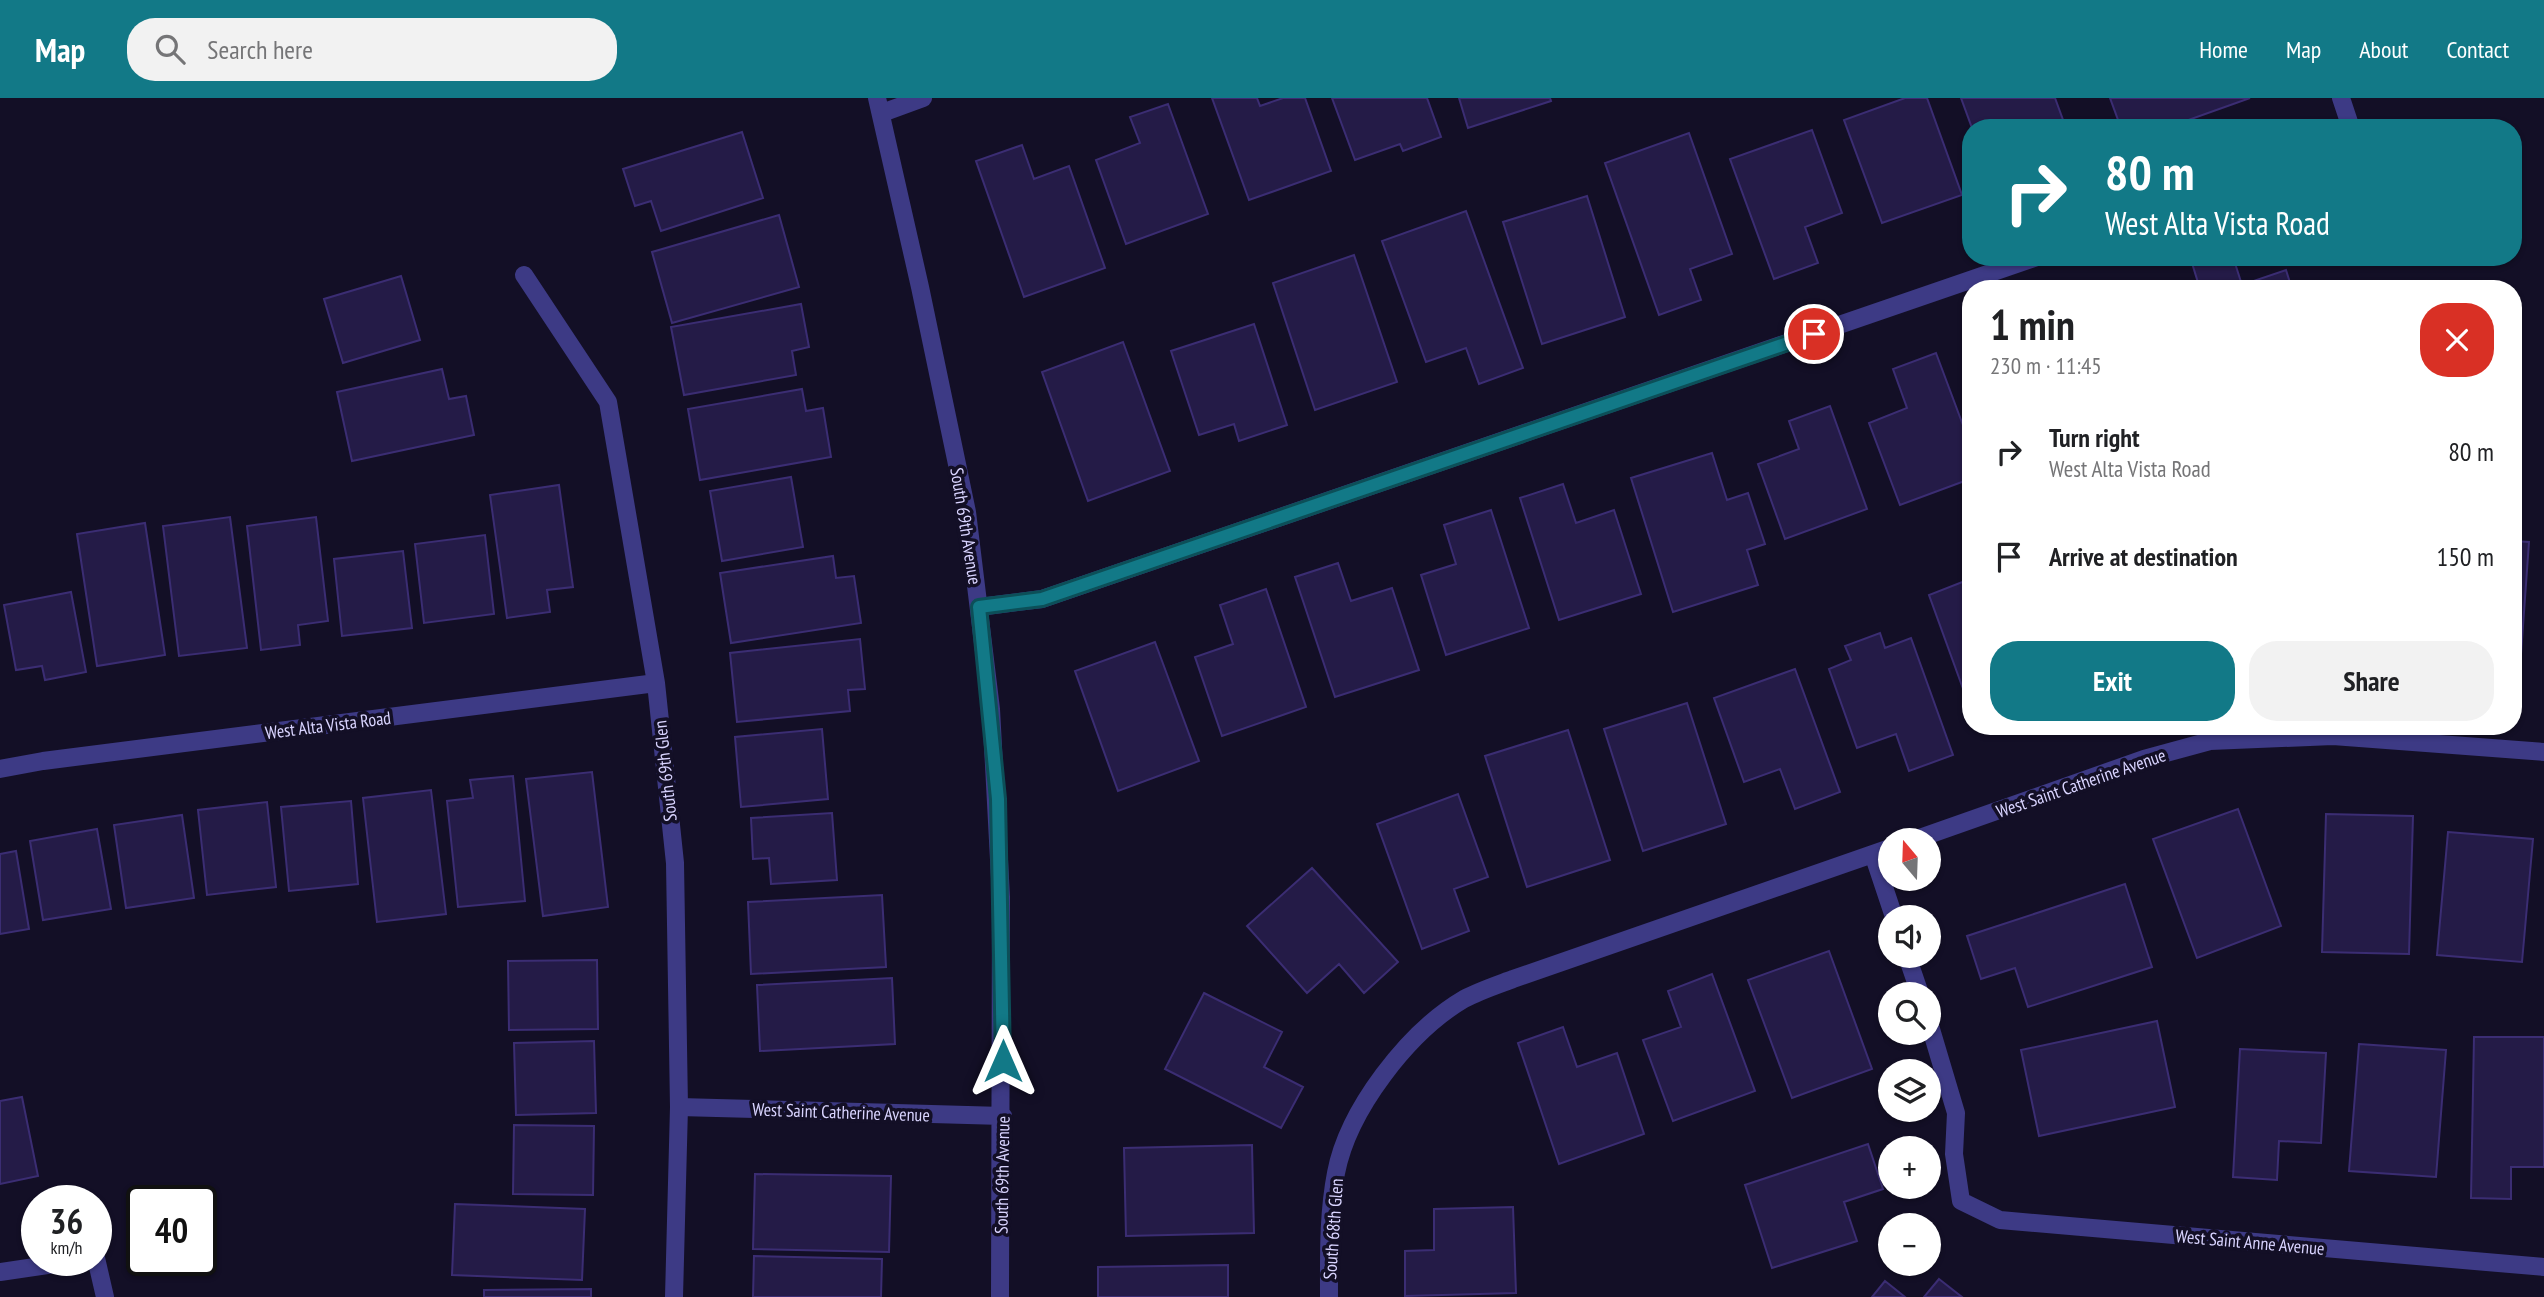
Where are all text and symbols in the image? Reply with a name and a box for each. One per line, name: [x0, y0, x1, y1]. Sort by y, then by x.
search box: [127, 18, 617, 81]
text: Map: [35, 28, 85, 71]
icon: search: [151, 30, 189, 68]
text: Search here: [207, 33, 313, 66]
text: Home: [2199, 34, 2248, 65]
text: Map: [2286, 34, 2321, 65]
text: About: [2359, 34, 2408, 65]
text: Contact: [2446, 34, 2509, 65]
text: 80 m: [2105, 140, 2194, 204]
icon: right: [1990, 147, 2081, 238]
text: West Alta Vista Road: [2105, 202, 2330, 244]
text: 1 min: [1990, 297, 2075, 352]
button: close: [2420, 303, 2494, 377]
pin: [1784, 304, 1844, 364]
icon: arrive: [1795, 315, 1833, 353]
text: 230 m · 11:45: [1990, 351, 2102, 380]
text: Turn right: [2049, 421, 2140, 454]
icon: right: [1990, 433, 2028, 471]
text: 80 m: [2448, 435, 2494, 468]
text: West Alta Vista Road: [2049, 454, 2211, 483]
street label: South 69th Avenue: [945, 466, 987, 586]
icon: arrive: [1990, 538, 2028, 576]
text: Arrive at destination: [2049, 540, 2238, 573]
text: 150 m: [2436, 540, 2494, 573]
button: Exit: [1990, 641, 2235, 721]
button: Share: [2249, 641, 2494, 721]
street label: West Alta Vista Road: [264, 706, 392, 744]
street label: South 69th Glen: [648, 719, 682, 823]
street label: West Saint Catherine Avenue: [1993, 743, 2169, 823]
north arrow: [1878, 828, 1941, 891]
map controls: [1878, 828, 1941, 1276]
button: sound: [1878, 905, 1941, 968]
button: search: [1878, 982, 1941, 1045]
position arrow: [966, 1024, 1040, 1098]
button: layers: [1878, 1059, 1941, 1122]
street label: West Saint Catherine Avenue: [752, 1097, 930, 1127]
street label: South 69th Avenue: [989, 1116, 1015, 1234]
button: +: [1878, 1136, 1941, 1199]
street label: South 68th Glen: [1318, 1178, 1348, 1280]
speed limit sign: 40: [126, 1185, 217, 1276]
text: 36: [50, 1198, 83, 1244]
button: −: [1878, 1213, 1941, 1276]
street label: West Saint Anne Avenue: [2175, 1224, 2325, 1260]
text: km/h: [51, 1236, 82, 1259]

